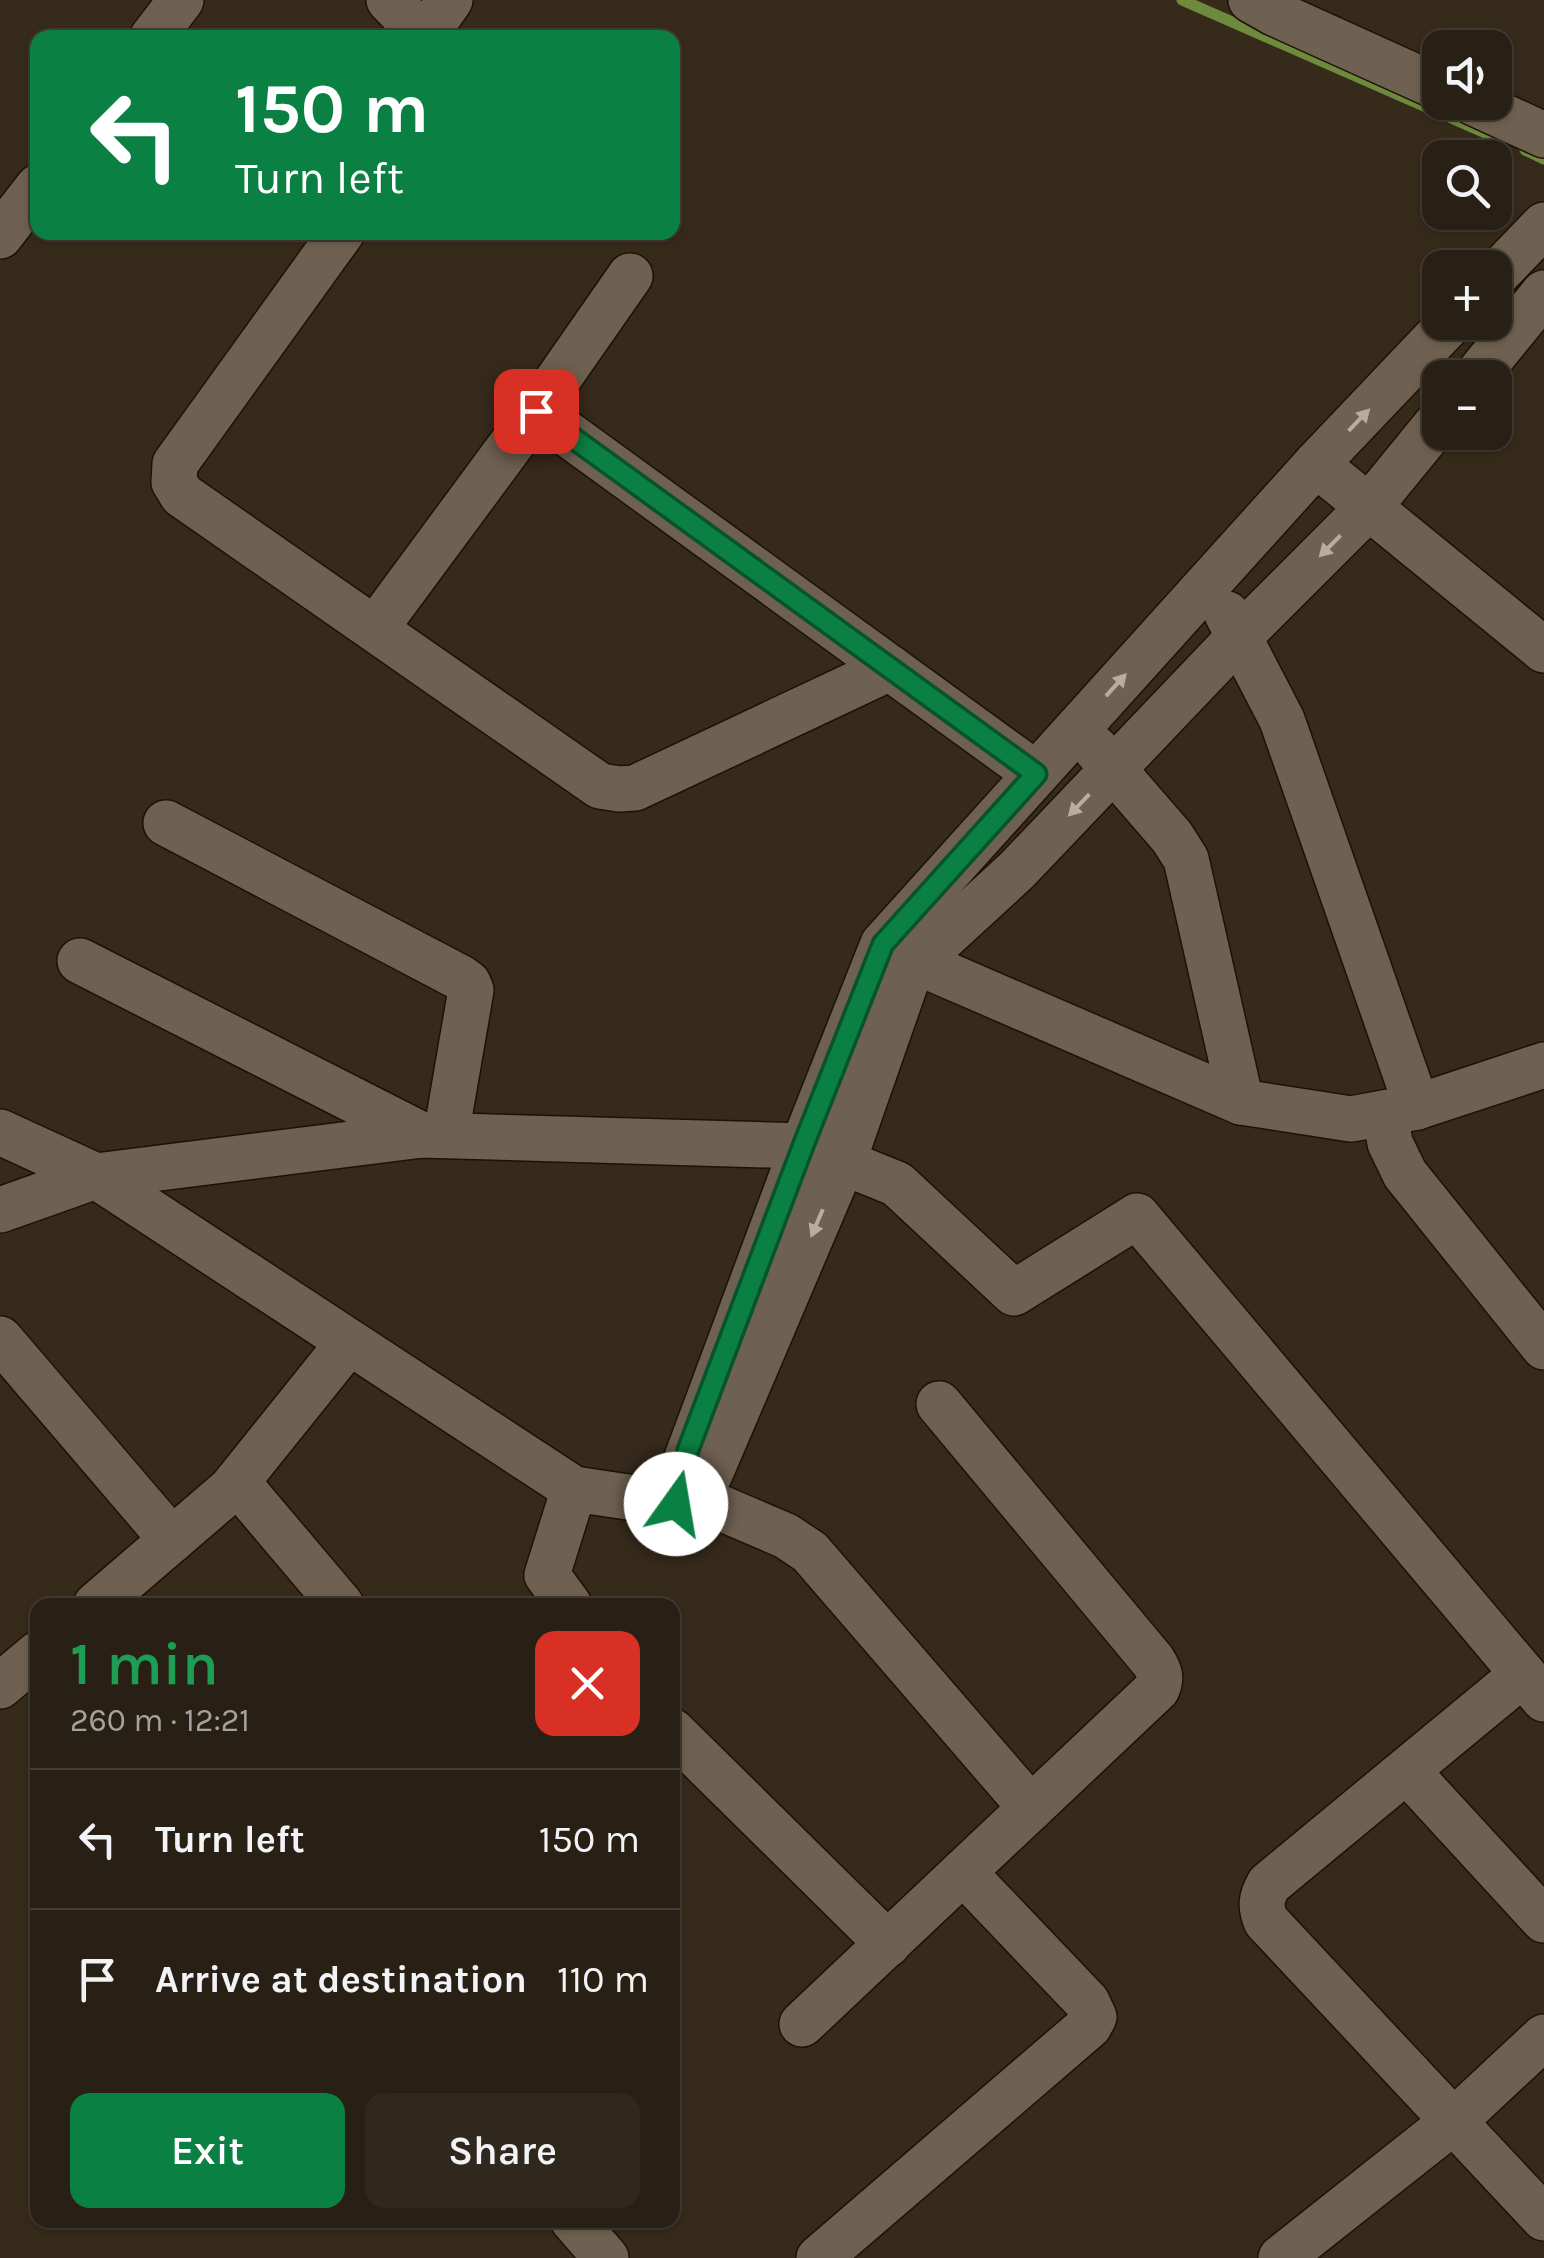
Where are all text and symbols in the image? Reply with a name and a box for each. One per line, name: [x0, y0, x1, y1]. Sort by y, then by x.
map controls: [1422, 30, 1512, 450]
button: sound: [1422, 30, 1512, 120]
text: 150 m: [235, 68, 429, 150]
icon: left: [70, 70, 200, 200]
button: search: [1422, 140, 1512, 230]
text: Turn left: [235, 152, 404, 204]
button: +: [1422, 250, 1512, 340]
button: −: [1422, 360, 1512, 450]
pin: [494, 369, 579, 454]
icon: arrive: [509, 384, 564, 439]
one-way arrow: [1346, 408, 1370, 432]
one-way arrow: [1318, 534, 1342, 558]
one-way arrow: [1104, 673, 1126, 698]
one-way arrow: [1068, 792, 1091, 816]
one-way arrow: [809, 1208, 825, 1238]
position arrow: [624, 1452, 728, 1556]
text: 1 min: [70, 1629, 219, 1699]
button: close: [535, 1631, 640, 1736]
text: 260 m · 12:21: [70, 1702, 250, 1739]
icon: left: [70, 1812, 125, 1867]
text: Turn left: [155, 1817, 305, 1862]
text: 150 m: [539, 1817, 640, 1862]
icon: arrive: [70, 1952, 125, 2007]
text: Arrive at destination: [155, 1957, 527, 2002]
text: 110 m: [557, 1957, 649, 2002]
button: Exit: [70, 2093, 345, 2208]
button: Share: [365, 2093, 640, 2208]

